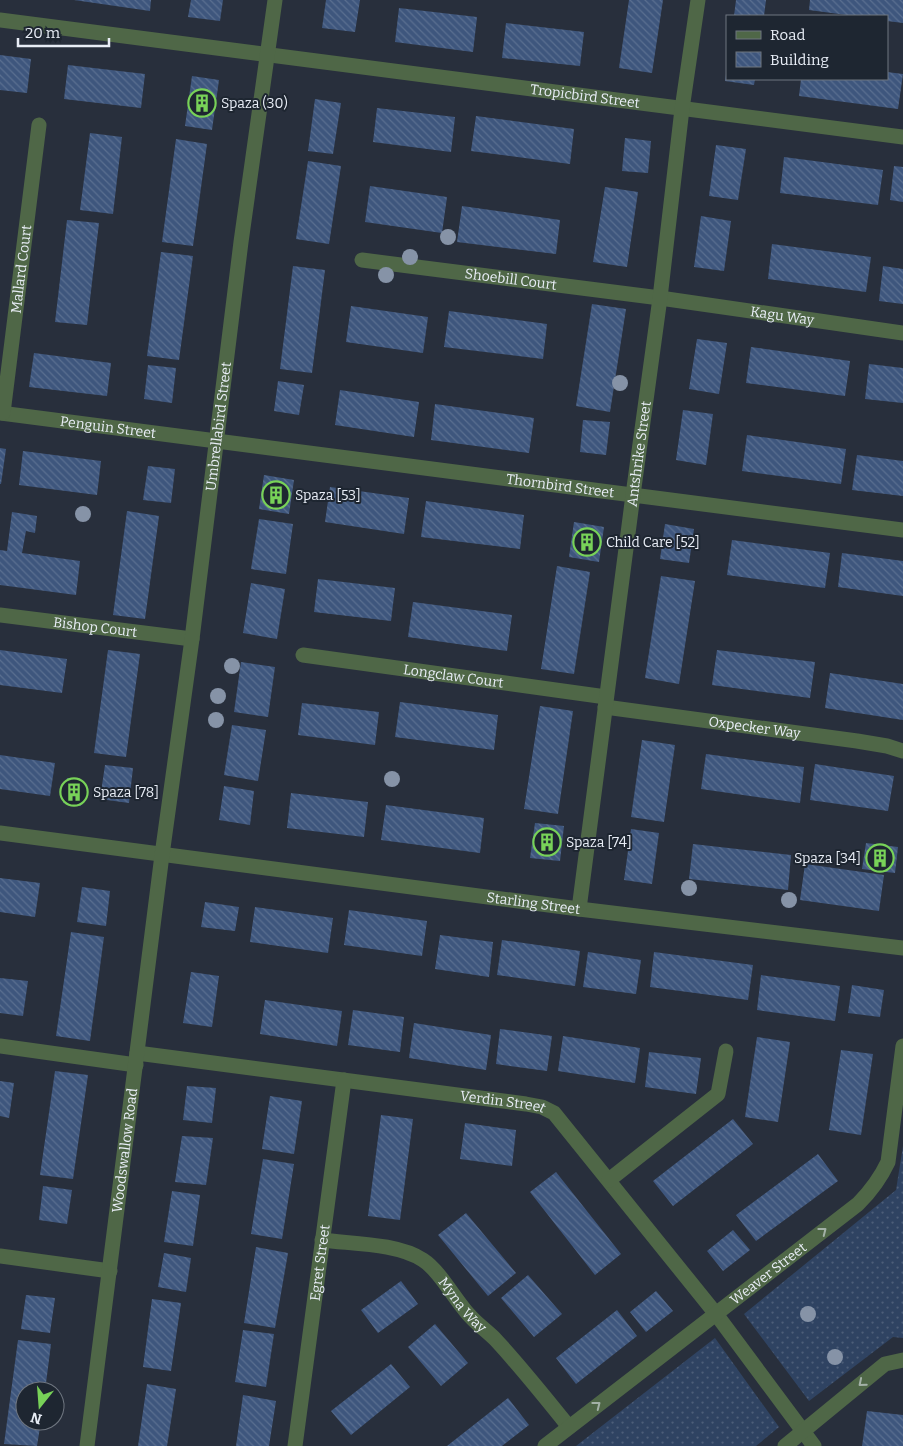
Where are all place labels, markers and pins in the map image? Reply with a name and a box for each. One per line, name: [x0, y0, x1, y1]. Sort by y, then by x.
building icon: Spaza (30): [187, 88, 217, 118]
place label: Spaza (30): [221, 95, 288, 112]
building icon: Spaza [53]: [261, 480, 291, 510]
place label: Spaza [53]: [295, 487, 361, 504]
building icon: Child Care [52]: [572, 527, 602, 557]
place label: Child Care [52]: [606, 534, 700, 551]
building icon: Spaza [78]: [59, 777, 89, 807]
place label: Spaza [78]: [93, 784, 159, 801]
building icon: Spaza [74]: [532, 827, 562, 857]
place label: Spaza [74]: [566, 834, 632, 851]
building icon: Spaza [34]: [865, 843, 895, 873]
place label: Spaza [34]: [794, 850, 861, 867]

